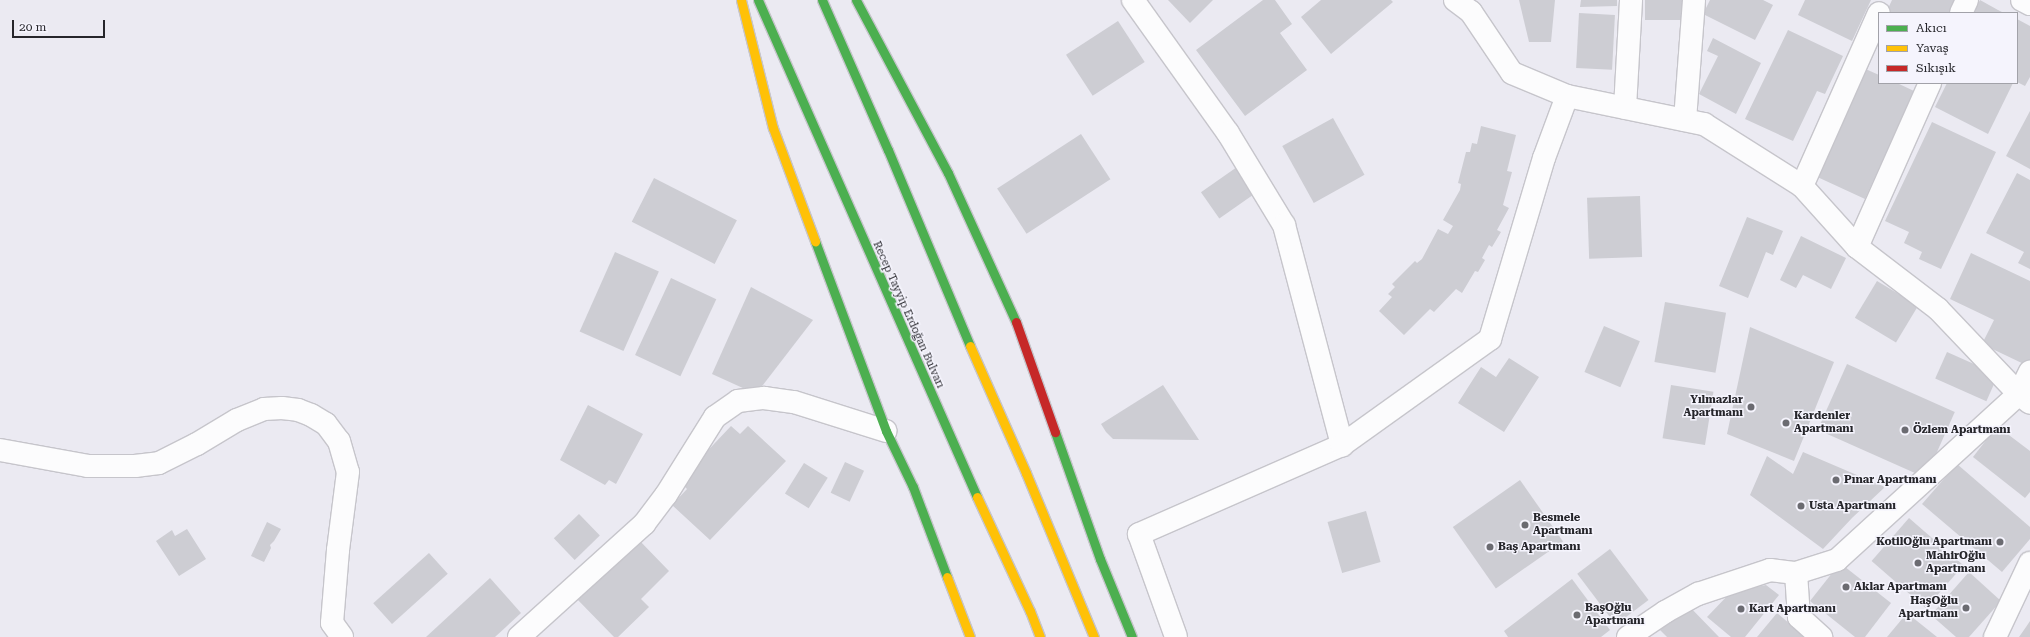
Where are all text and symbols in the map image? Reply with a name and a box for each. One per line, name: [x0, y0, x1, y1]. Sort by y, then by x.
scale bar: [14, 12, 107, 38]
legend: [1878, 12, 2018, 84]
text: 20 m: [19, 20, 46, 34]
text: Akıcı: [1916, 21, 1947, 35]
text: Yavaş: [1916, 41, 1948, 55]
text: Sıkışık: [1916, 61, 1956, 75]
street label: Recep Tayyip Erdoğan Bulvarı: [870, 239, 946, 391]
place label: Yılmazlar Apartmanı: [1684, 394, 1743, 420]
marker: Yılmazlar Apartmanı: [1746, 402, 1756, 412]
place label: Kardenler Apartmanı: [1794, 410, 1853, 436]
marker: Kardenler Apartmanı: [1781, 418, 1791, 428]
place label: Özlem Apartmanı: [1913, 423, 2010, 437]
marker: Özlem Apartmanı: [1900, 425, 1910, 435]
place label: Pınar Apartmanı: [1844, 473, 1936, 487]
marker: Pınar Apartmanı: [1831, 475, 1841, 485]
place label: Usta Apartmanı: [1809, 499, 1896, 513]
marker: Usta Apartmanı: [1796, 501, 1806, 511]
place label: Besmele Apartmanı: [1533, 512, 1592, 538]
marker: Besmele Apartmanı: [1520, 520, 1530, 530]
place label: KotilOğlu Apartmanı: [1876, 535, 1992, 549]
marker: KotilOğlu Apartmanı: [1995, 537, 2005, 547]
place label: Baş Apartmanı: [1498, 540, 1580, 554]
marker: Baş Apartmanı: [1485, 542, 1495, 552]
place label: MahirOğlu Apartmanı: [1926, 550, 1986, 576]
marker: MahirOğlu Apartmanı: [1913, 558, 1923, 568]
place label: Aklar Apartmanı: [1854, 580, 1947, 594]
marker: Aklar Apartmanı: [1841, 582, 1851, 592]
place label: HaşOğlu Apartmanı: [1899, 595, 1958, 621]
place label: BaşOğlu Apartmanı: [1585, 602, 1644, 628]
place label: Kart Apartmanı: [1749, 602, 1836, 616]
marker: HaşOğlu Apartmanı: [1961, 603, 1971, 613]
marker: Kart Apartmanı: [1736, 604, 1746, 614]
marker: BaşOğlu Apartmanı: [1572, 610, 1582, 620]

